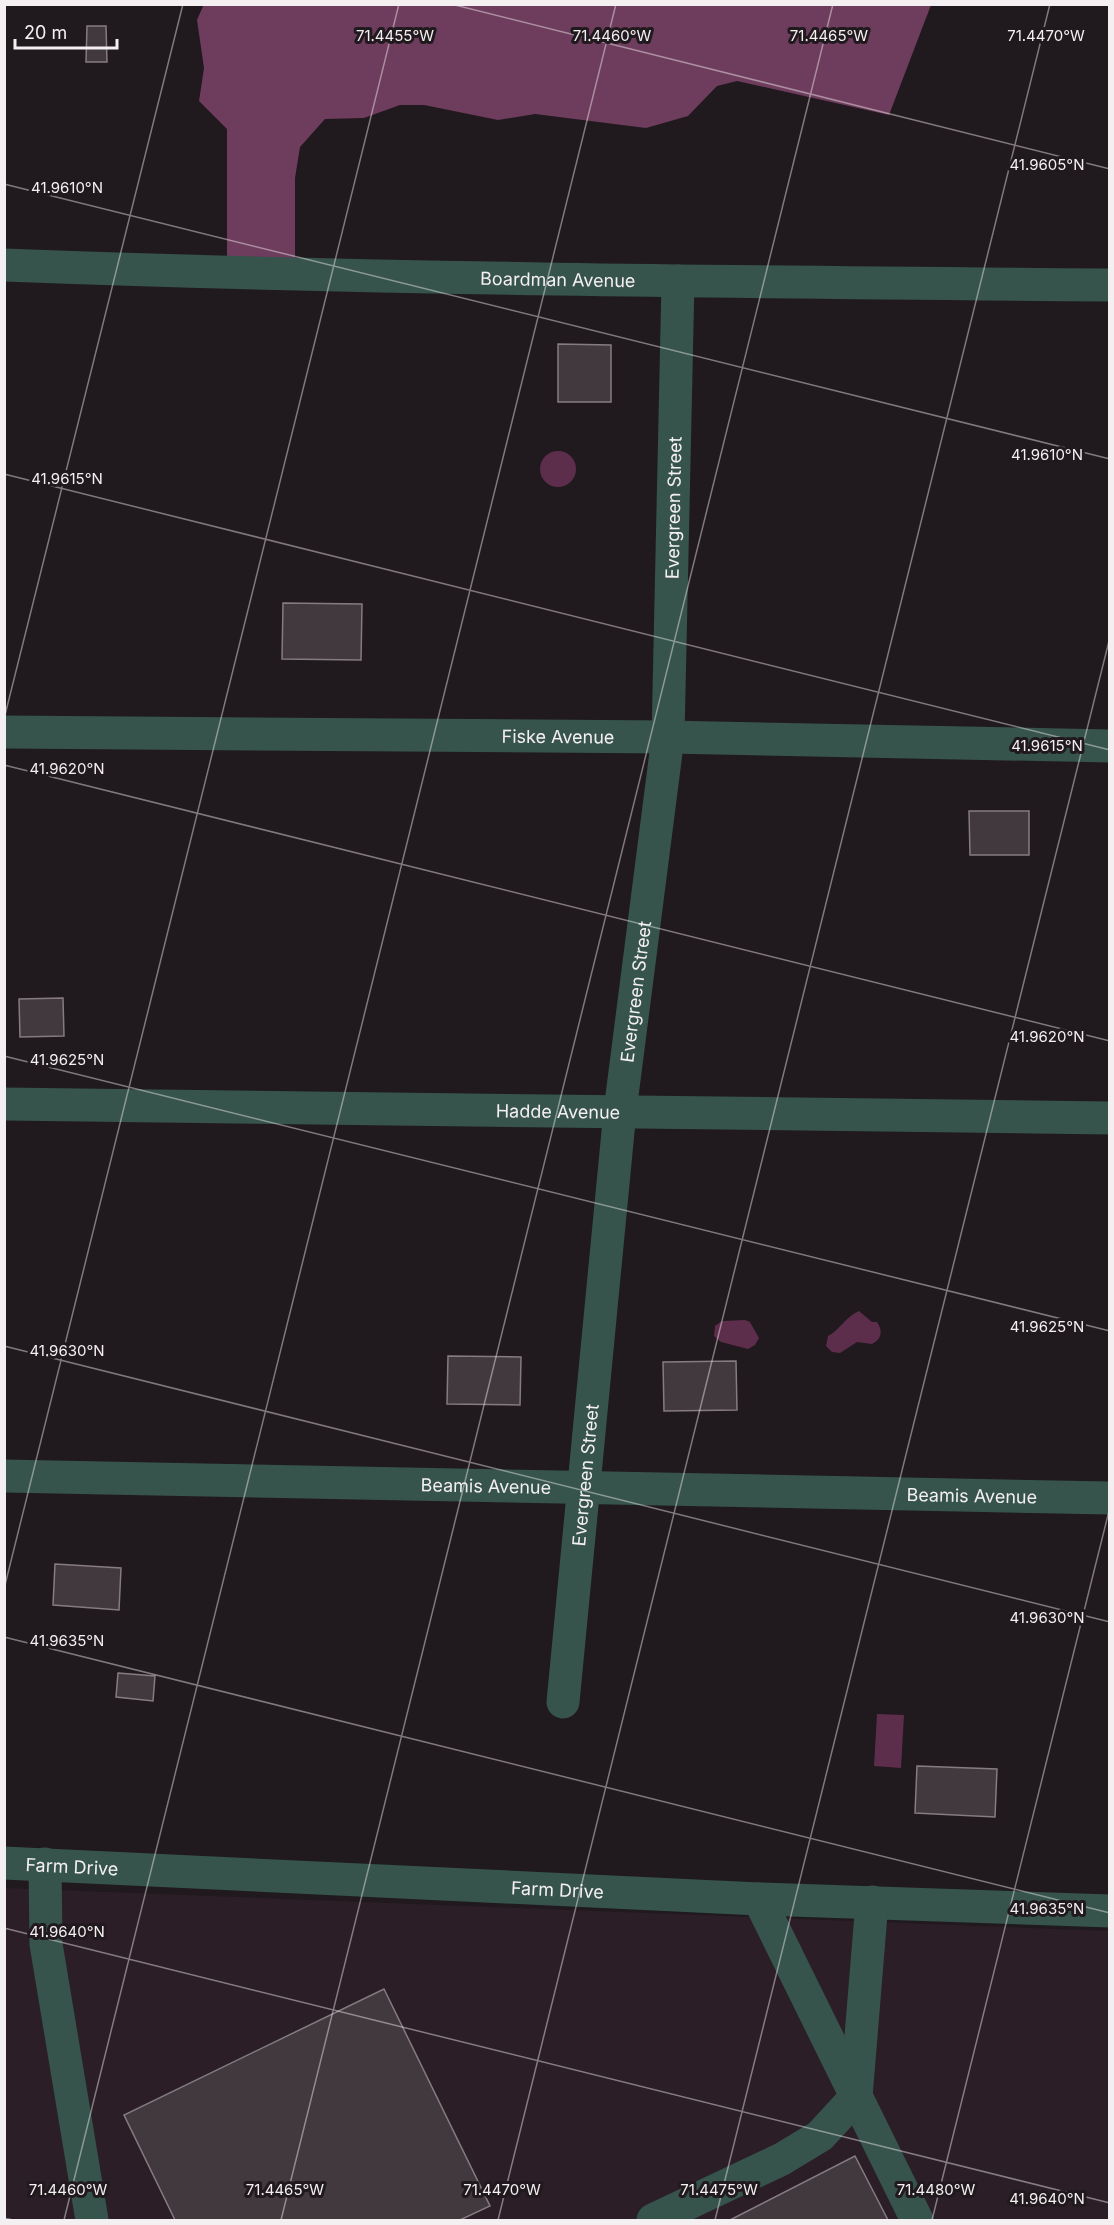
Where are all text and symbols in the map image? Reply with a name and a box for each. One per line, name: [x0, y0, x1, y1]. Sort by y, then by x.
scale bar: [15, 12, 117, 50]
text: 20 m: [24, 22, 67, 43]
text: 71.4455°W: [356, 26, 434, 45]
text: 71.4460°W: [573, 26, 652, 45]
text: 71.4465°W: [790, 26, 868, 45]
text: 71.4470°W: [1007, 26, 1085, 45]
text: 41.9605°N: [1009, 155, 1085, 174]
text: 41.9610°N: [31, 178, 103, 197]
street label: Boardman Avenue: [480, 267, 636, 291]
street label: Evergreen Street: [661, 436, 685, 579]
text: 41.9610°N: [1011, 445, 1083, 464]
text: 41.9615°N: [31, 469, 103, 488]
street label: Fiske Avenue: [501, 725, 614, 747]
text: 41.9615°N: [1011, 736, 1083, 755]
text: 41.9620°N: [29, 759, 105, 778]
street label: Evergreen Street: [616, 920, 655, 1064]
text: 41.9620°N: [1009, 1027, 1085, 1046]
text: 41.9625°N: [30, 1050, 104, 1069]
street label: Hadde Avenue: [496, 1100, 620, 1122]
text: 41.9625°N: [1010, 1317, 1084, 1336]
text: 41.9630°N: [29, 1341, 105, 1360]
street label: Evergreen Street: [568, 1403, 602, 1547]
street label: Beamis Avenue: [420, 1474, 551, 1497]
street label: Beamis Avenue: [906, 1483, 1037, 1507]
text: 41.9630°N: [1009, 1608, 1085, 1627]
text: 41.9635°N: [30, 1631, 104, 1650]
street label: Farm Drive: [25, 1854, 119, 1879]
street label: Farm Drive: [510, 1877, 604, 1902]
text: 41.9635°N: [1010, 1899, 1084, 1918]
text: 41.9640°N: [29, 1922, 105, 1941]
text: 71.4460°W: [29, 2180, 108, 2199]
text: 71.4465°W: [246, 2180, 324, 2199]
text: 71.4470°W: [463, 2180, 541, 2199]
text: 71.4475°W: [680, 2180, 758, 2199]
text: 71.4480°W: [897, 2180, 976, 2199]
text: 41.9640°N: [1009, 2189, 1085, 2208]

